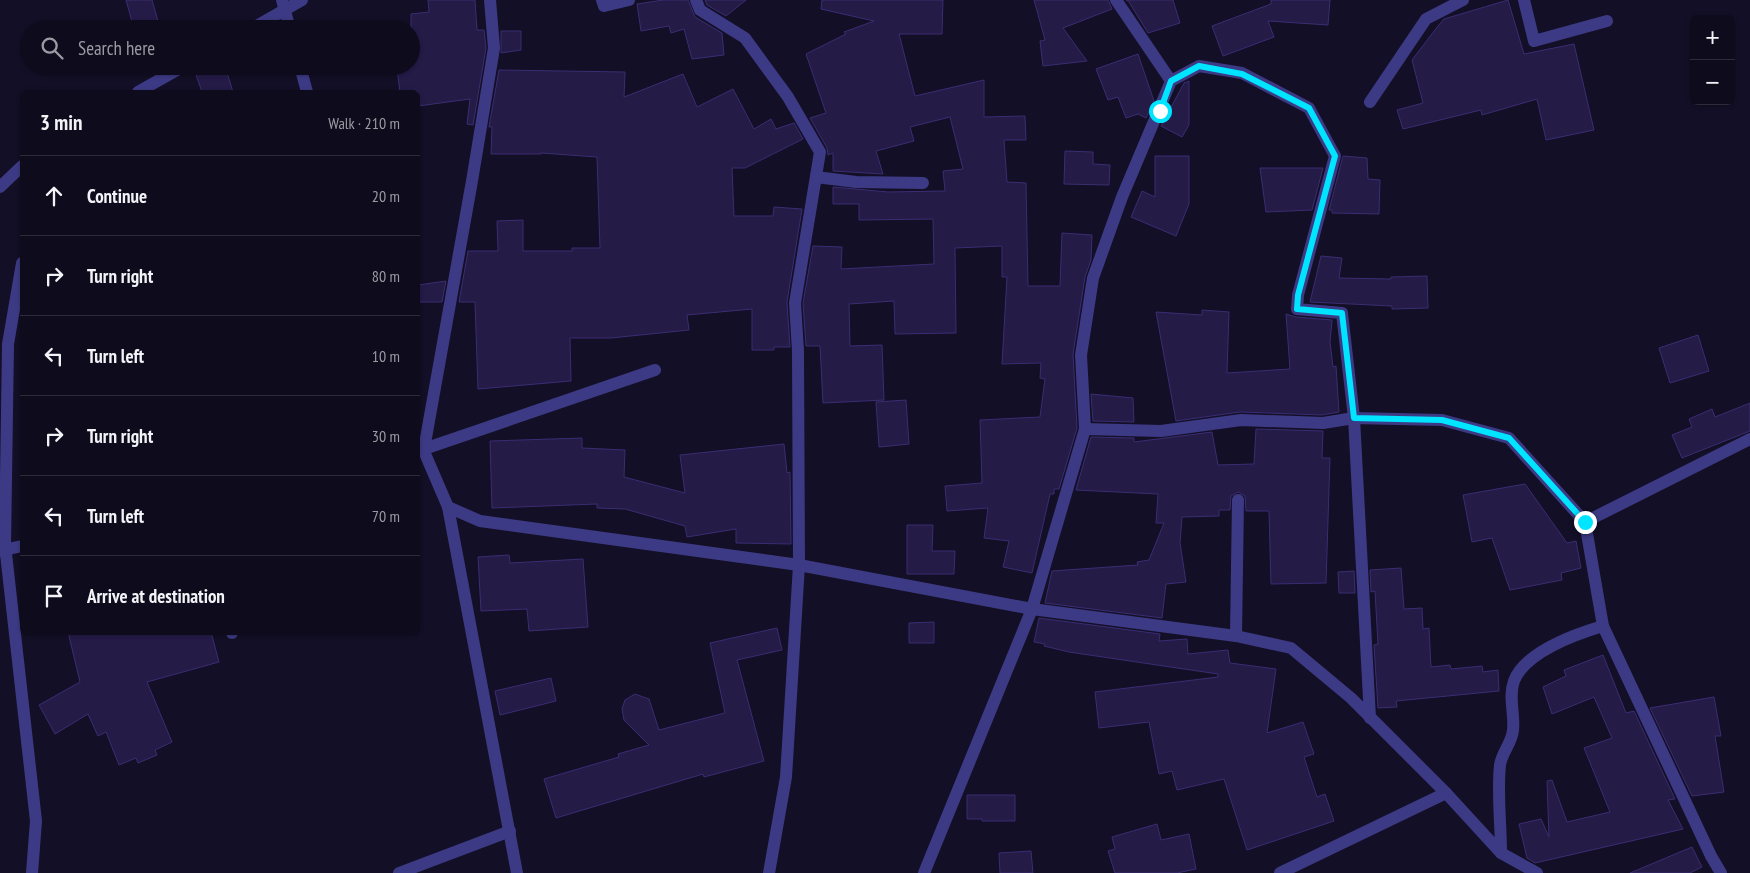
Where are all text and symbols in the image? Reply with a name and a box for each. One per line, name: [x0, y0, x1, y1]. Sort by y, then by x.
map controls: [1690, 15, 1735, 105]
button: +: [1690, 15, 1735, 60]
search box: [20, 20, 420, 75]
icon: search: [38, 34, 66, 62]
text: Search here: [78, 36, 155, 60]
button: −: [1690, 60, 1735, 105]
route start: [1149, 100, 1172, 123]
text: 3 min: [40, 109, 82, 136]
text: Walk · 210 m: [328, 113, 400, 133]
icon: ahead: [40, 182, 68, 210]
text: Continue: [87, 184, 147, 208]
text: 20 m: [372, 186, 400, 206]
icon: right: [40, 262, 68, 290]
text: Turn right: [87, 264, 153, 288]
text: 80 m: [372, 266, 400, 286]
icon: left: [40, 342, 68, 370]
text: Turn left: [87, 344, 144, 368]
text: 10 m: [372, 346, 400, 366]
icon: right: [40, 422, 68, 450]
text: Turn right: [87, 424, 153, 448]
text: 30 m: [372, 426, 400, 446]
icon: left: [40, 502, 68, 530]
text: Turn left: [87, 504, 144, 528]
text: 70 m: [372, 506, 400, 526]
route end: [1574, 511, 1597, 534]
icon: arrive: [40, 582, 68, 610]
text: Arrive at destination: [87, 584, 225, 608]

